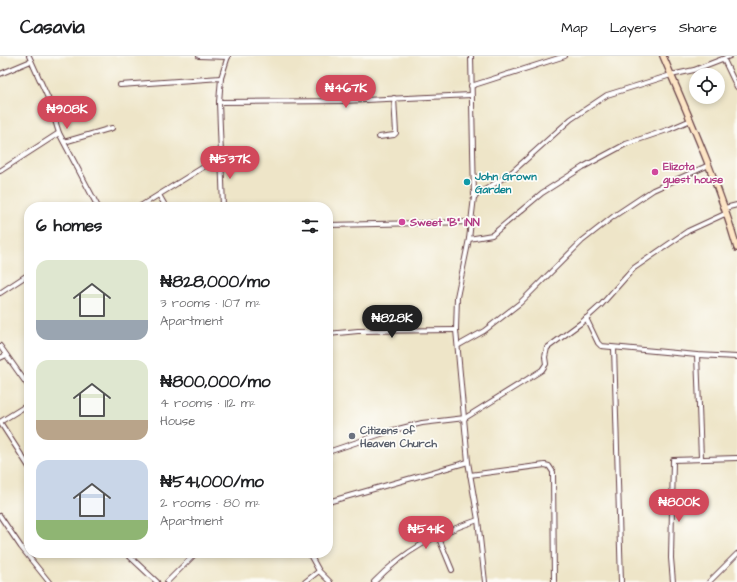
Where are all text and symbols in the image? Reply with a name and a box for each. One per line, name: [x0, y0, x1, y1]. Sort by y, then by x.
text: Casavia: [20, 14, 85, 41]
text: Map: [561, 18, 588, 38]
text: Layers: [610, 18, 657, 38]
text: Share: [679, 18, 717, 38]
map controls: [689, 68, 725, 104]
button: locate: [689, 68, 725, 104]
pin: ₦467K: [318, 75, 374, 109]
text: ₦467K: [325, 79, 367, 97]
pin: ₦908K: [39, 96, 95, 130]
text: ₦908K: [46, 100, 88, 118]
pin: ₦537K: [202, 146, 258, 180]
text: ₦537K: [209, 150, 251, 168]
place label: Elizota guest house: [663, 159, 723, 189]
marker: Elizota guest house: [650, 167, 660, 177]
place label: John Grown Garden: [474, 169, 537, 197]
marker: John Grown Garden: [462, 177, 472, 187]
text: 6 homes: [36, 214, 102, 238]
icon: filters: [299, 215, 321, 237]
place label: Sweet "B" INN: [409, 215, 480, 230]
marker: Sweet "B" INN: [397, 217, 407, 227]
text: ₦828,000/mo: [160, 270, 270, 294]
icon: home: [68, 276, 116, 324]
text: 3 rooms · 107 m²: [160, 294, 261, 312]
pin: ₦828K: [364, 305, 420, 339]
text: ₦828K: [371, 309, 413, 327]
text: Apartment: [160, 312, 224, 330]
text: ₦800,000/mo: [160, 370, 270, 394]
icon: home: [68, 376, 116, 424]
text: 4 rooms · 112 m²: [160, 394, 256, 412]
text: House: [160, 412, 195, 430]
place label: Citizens of Heaven Church: [359, 423, 438, 451]
marker: Citizens of Heaven Church: [347, 431, 357, 441]
text: ₦541,000/mo: [160, 470, 264, 494]
icon: home: [68, 476, 116, 524]
pin: ₦800K: [651, 489, 707, 523]
text: ₦800K: [658, 493, 700, 511]
text: 2 rooms · 80 m²: [160, 494, 260, 512]
text: Apartment: [160, 512, 224, 530]
pin: ₦541K: [398, 516, 454, 550]
text: ₦541K: [408, 520, 444, 538]

